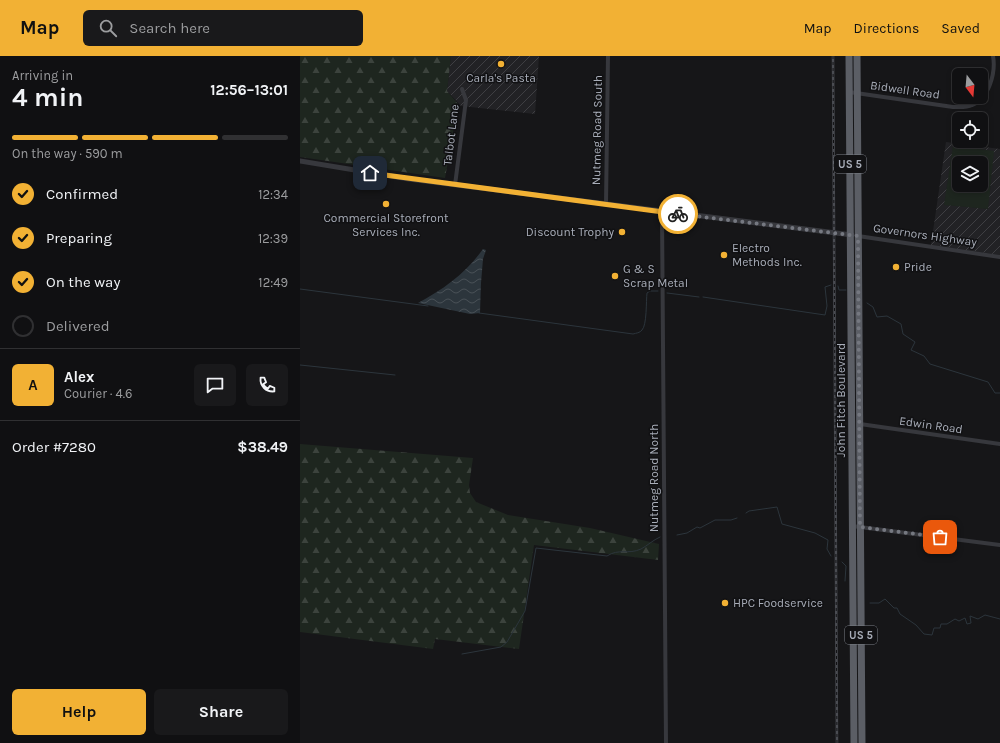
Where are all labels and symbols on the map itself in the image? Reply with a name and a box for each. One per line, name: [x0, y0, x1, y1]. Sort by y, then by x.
marker: Carla's Pasta: [496, 59, 506, 69]
north arrow: [952, 68, 988, 104]
place label: Carla's Pasta: [466, 71, 536, 85]
street label: Nutmeg Road South: [589, 75, 605, 185]
street label: Bidwell Road: [869, 78, 941, 102]
street label: Talbot Lane: [440, 104, 462, 166]
road number: US 5: [834, 155, 866, 173]
pin: [353, 156, 387, 190]
courier: [658, 194, 698, 234]
marker: Commercial Storefront Services Inc.: [381, 199, 391, 209]
place label: Commercial Storefront Services Inc.: [323, 211, 449, 239]
street label: Governors Highway: [872, 221, 978, 249]
place label: Discount Trophy: [526, 225, 614, 239]
marker: Discount Trophy: [617, 227, 627, 237]
place label: Electro Methods Inc.: [732, 241, 802, 269]
marker: Electro Methods Inc.: [719, 250, 729, 260]
place label: Pride: [904, 260, 932, 274]
place label: G & S Scrap Metal: [623, 262, 688, 290]
marker: Pride: [891, 262, 901, 272]
marker: G & S Scrap Metal: [610, 271, 620, 281]
street label: John Fitch Boulevard: [834, 343, 848, 457]
street label: Edwin Road: [898, 414, 964, 436]
street label: Nutmeg Road North: [647, 424, 661, 532]
pin: [923, 520, 957, 554]
place label: HPC Foodservice: [733, 596, 823, 610]
marker: HPC Foodservice: [720, 598, 730, 608]
road number: US 5: [845, 626, 877, 644]

